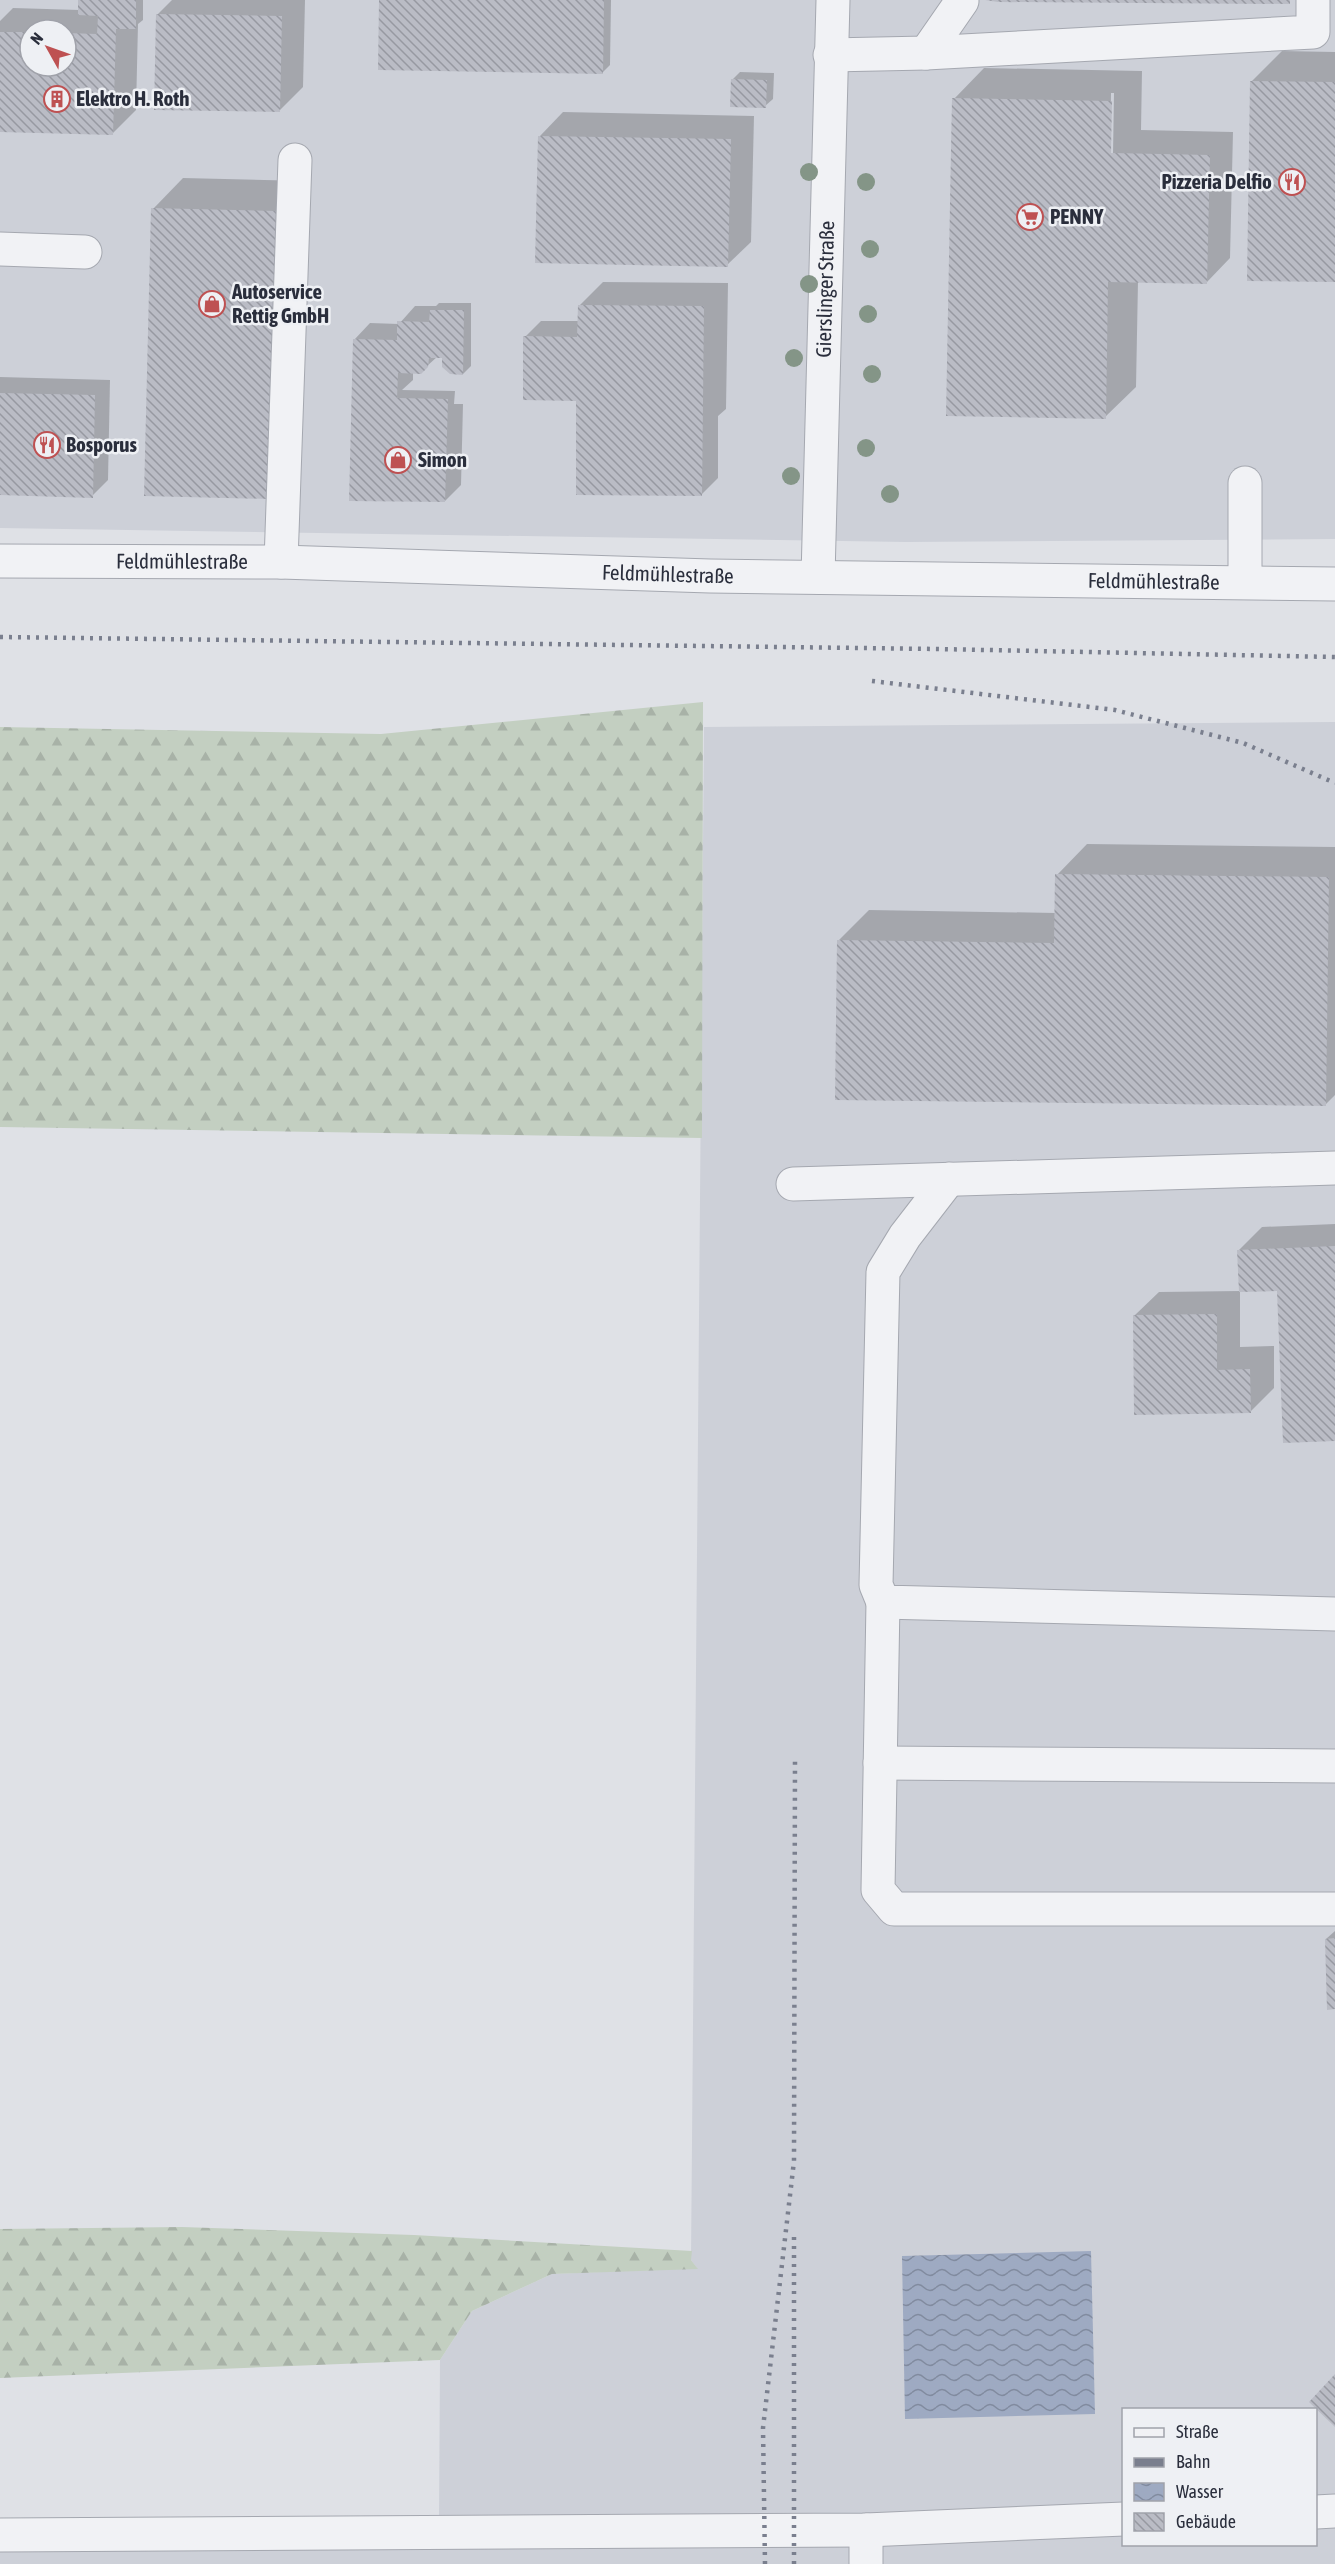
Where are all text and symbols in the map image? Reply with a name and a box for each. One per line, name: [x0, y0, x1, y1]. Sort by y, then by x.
north arrow: [18, 18, 78, 78]
text: N: [27, 29, 46, 48]
building icon: Elektro H. Roth: [42, 84, 72, 114]
place label: Elektro H. Roth: [76, 86, 189, 110]
restaurant icon: Pizzeria Delfio: [1277, 167, 1307, 197]
place label: Pizzeria Delfio: [1162, 169, 1272, 193]
supermarket icon: PENNY: [1015, 202, 1045, 232]
place label: PENNY: [1050, 204, 1104, 228]
street label: Gierslinger Straße: [811, 220, 838, 358]
place label: Autoservice Rettig GmbH: [231, 279, 329, 327]
shop icon: Autoservice Rettig GmbH: [197, 289, 227, 319]
restaurant icon: Bosporus: [32, 430, 62, 460]
place label: Bosporus: [66, 432, 137, 456]
shop icon: Simon: [383, 445, 413, 475]
place label: Simon: [418, 447, 467, 471]
street label: Feldmühlestraße: [116, 548, 248, 573]
street label: Feldmühlestraße: [602, 559, 734, 587]
street label: Feldmühlestraße: [1088, 568, 1220, 594]
legend: [1122, 2408, 1317, 2546]
text: Straße: [1176, 2421, 1219, 2442]
text: Bahn: [1176, 2451, 1210, 2472]
text: Wasser: [1176, 2481, 1224, 2502]
text: Gebäude: [1176, 2511, 1236, 2532]

